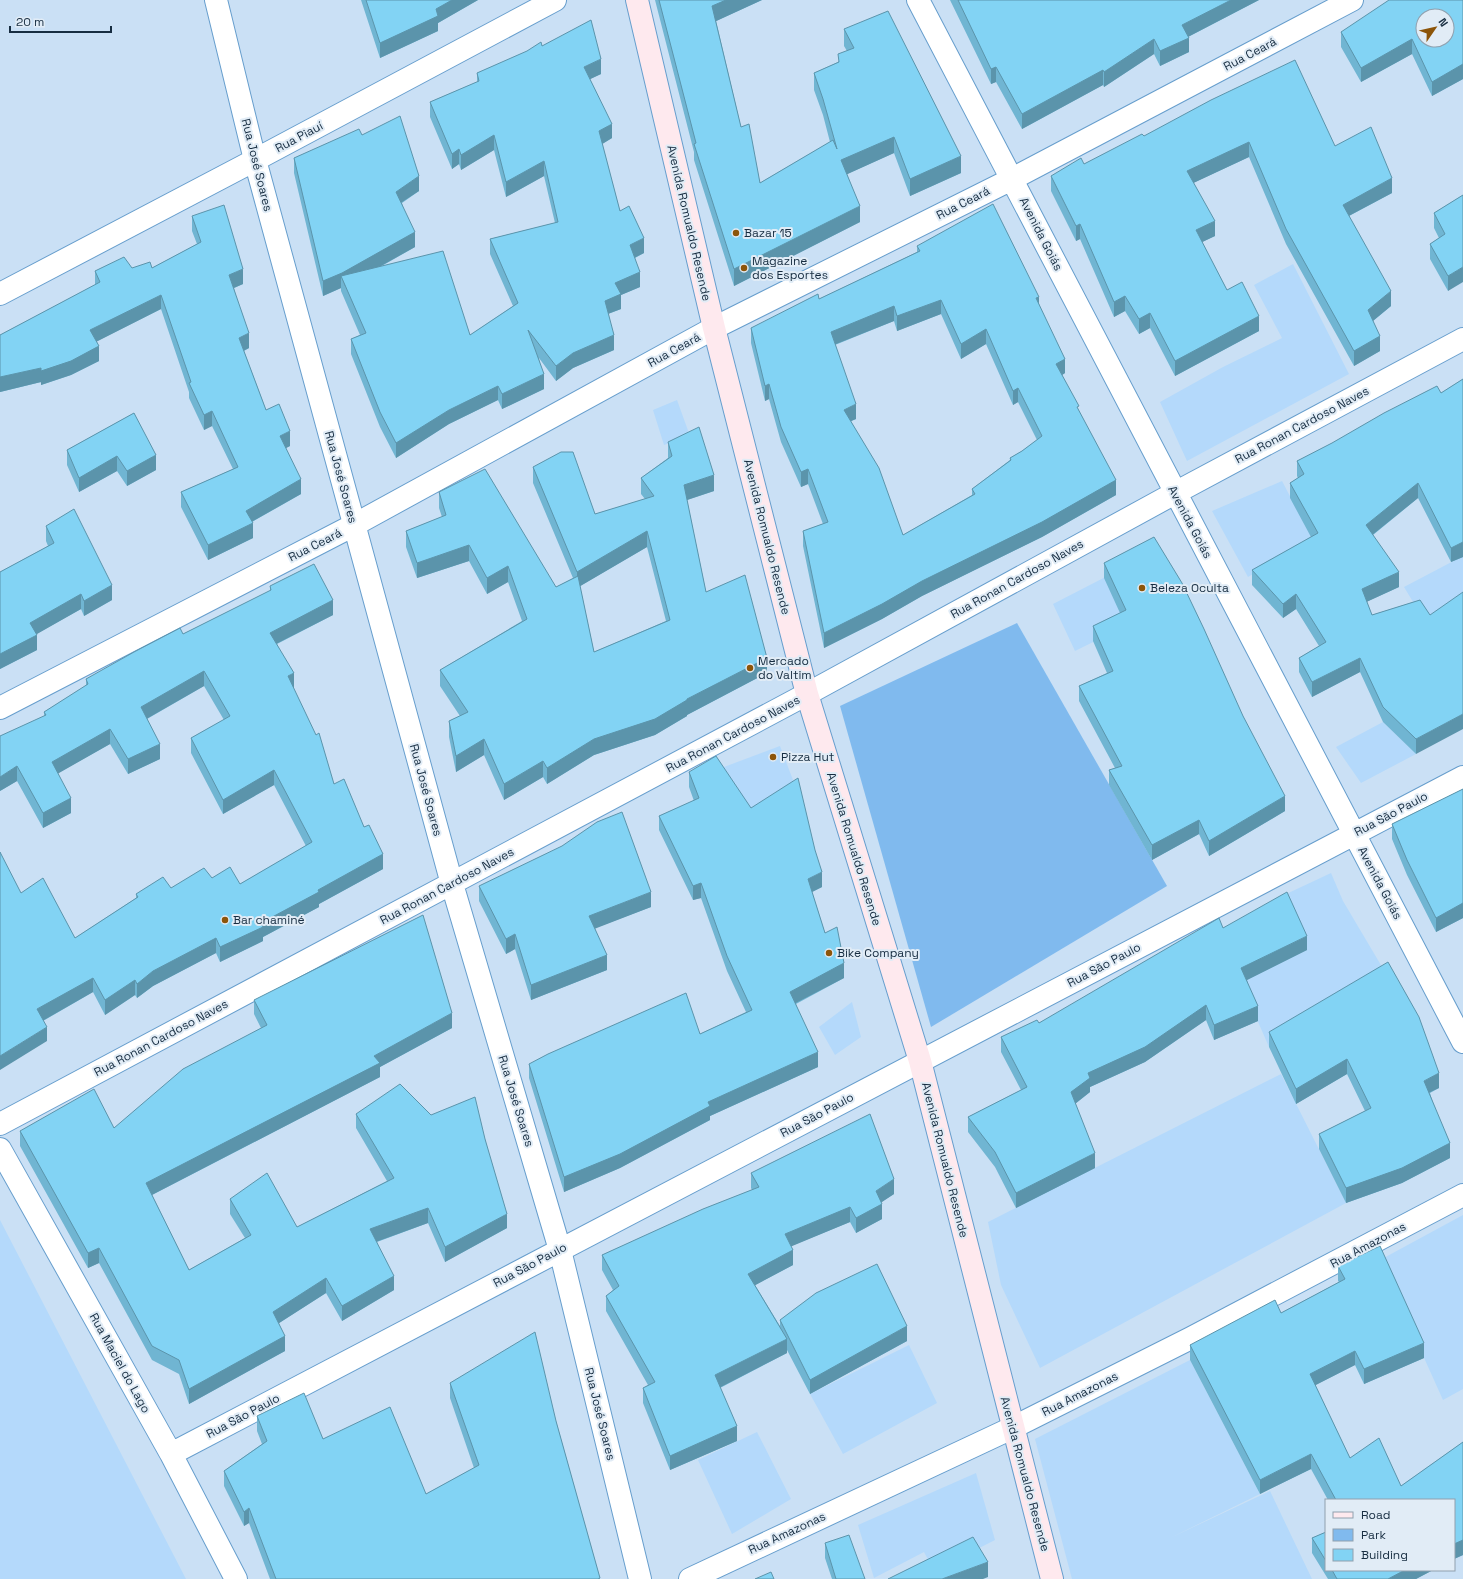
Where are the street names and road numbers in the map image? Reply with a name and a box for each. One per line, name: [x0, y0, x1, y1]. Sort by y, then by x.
street label: Rua Ceará: [1221, 33, 1279, 75]
street label: Rua José Soares: [238, 117, 276, 213]
street label: Rua Piauí: [272, 118, 326, 156]
street label: Avenida Romualdo Resende: [663, 143, 715, 303]
street label: Rua Ceará: [934, 183, 992, 223]
street label: Avenida Goiás: [1016, 195, 1066, 273]
street label: Rua Ceará: [645, 329, 703, 371]
street label: Rua Ronan Cardoso Naves: [1232, 383, 1372, 467]
street label: Rua José Soares: [321, 429, 361, 525]
street label: Avenida Romualdo Resende: [740, 458, 794, 616]
street label: Avenida Goiás: [1164, 483, 1216, 561]
street label: Rua Ceará: [286, 525, 344, 565]
street label: Rua Ronan Cardoso Naves: [948, 536, 1086, 622]
street label: Rua Ronan Cardoso Naves: [663, 692, 803, 776]
street label: Rua José Soares: [406, 742, 446, 838]
street label: Avenida Romualdo Resende: [823, 770, 885, 928]
street label: Rua São Paulo: [1351, 788, 1431, 840]
street label: Rua Ronan Cardoso Naves: [377, 844, 517, 928]
street label: Avenida Goiás: [1354, 844, 1406, 922]
street label: Rua São Paulo: [1064, 939, 1144, 991]
street label: Rua Ronan Cardoso Naves: [91, 996, 231, 1080]
street label: Rua José Soares: [494, 1053, 538, 1149]
street label: Avenida Romualdo Resende: [918, 1081, 972, 1239]
street label: Rua São Paulo: [777, 1089, 857, 1141]
street label: Rua Amazonas: [1327, 1218, 1409, 1272]
street label: Rua São Paulo: [490, 1239, 570, 1291]
street label: Rua Maciel do Lago: [86, 1310, 154, 1416]
street label: Rua José Soares: [581, 1366, 619, 1462]
street label: Rua Amazonas: [1039, 1368, 1121, 1420]
street label: Rua São Paulo: [203, 1390, 283, 1442]
street label: Avenida Romualdo Resende: [997, 1395, 1053, 1553]
street label: Rua Amazonas: [746, 1508, 828, 1558]

